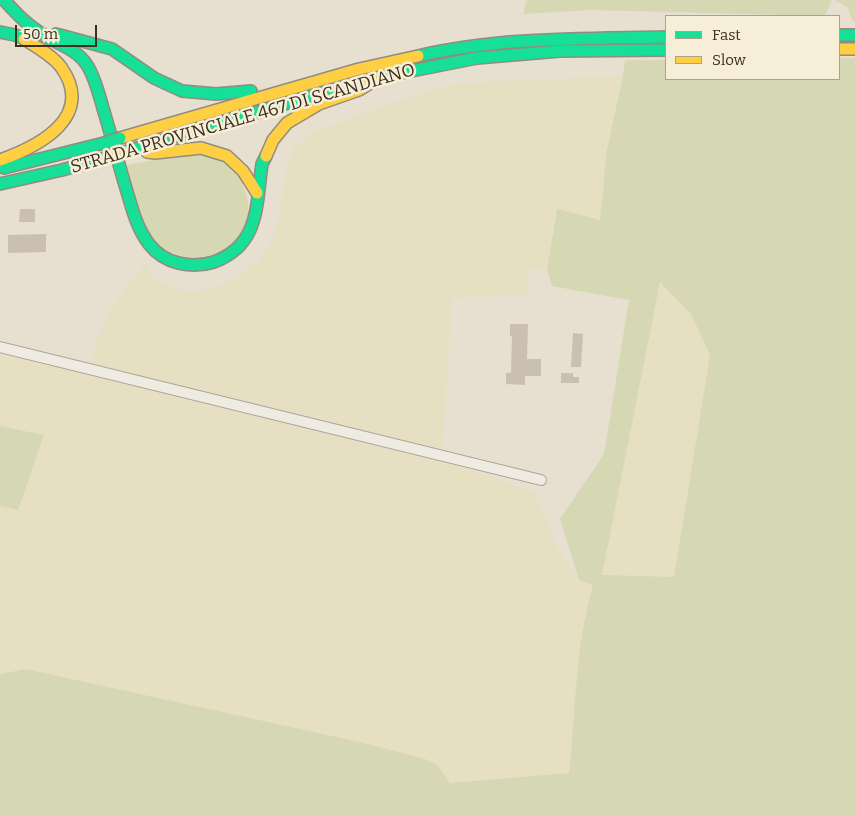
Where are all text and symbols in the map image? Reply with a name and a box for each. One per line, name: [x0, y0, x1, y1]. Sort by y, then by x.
scale bar: [18, 15, 100, 47]
legend: [665, 15, 840, 80]
text: 50 m: [23, 25, 58, 43]
text: Fast: [712, 26, 741, 44]
text: Slow: [712, 51, 746, 69]
street label: STRADA PROVINCIALE 467 DI SCANDIANO: [68, 59, 418, 179]

